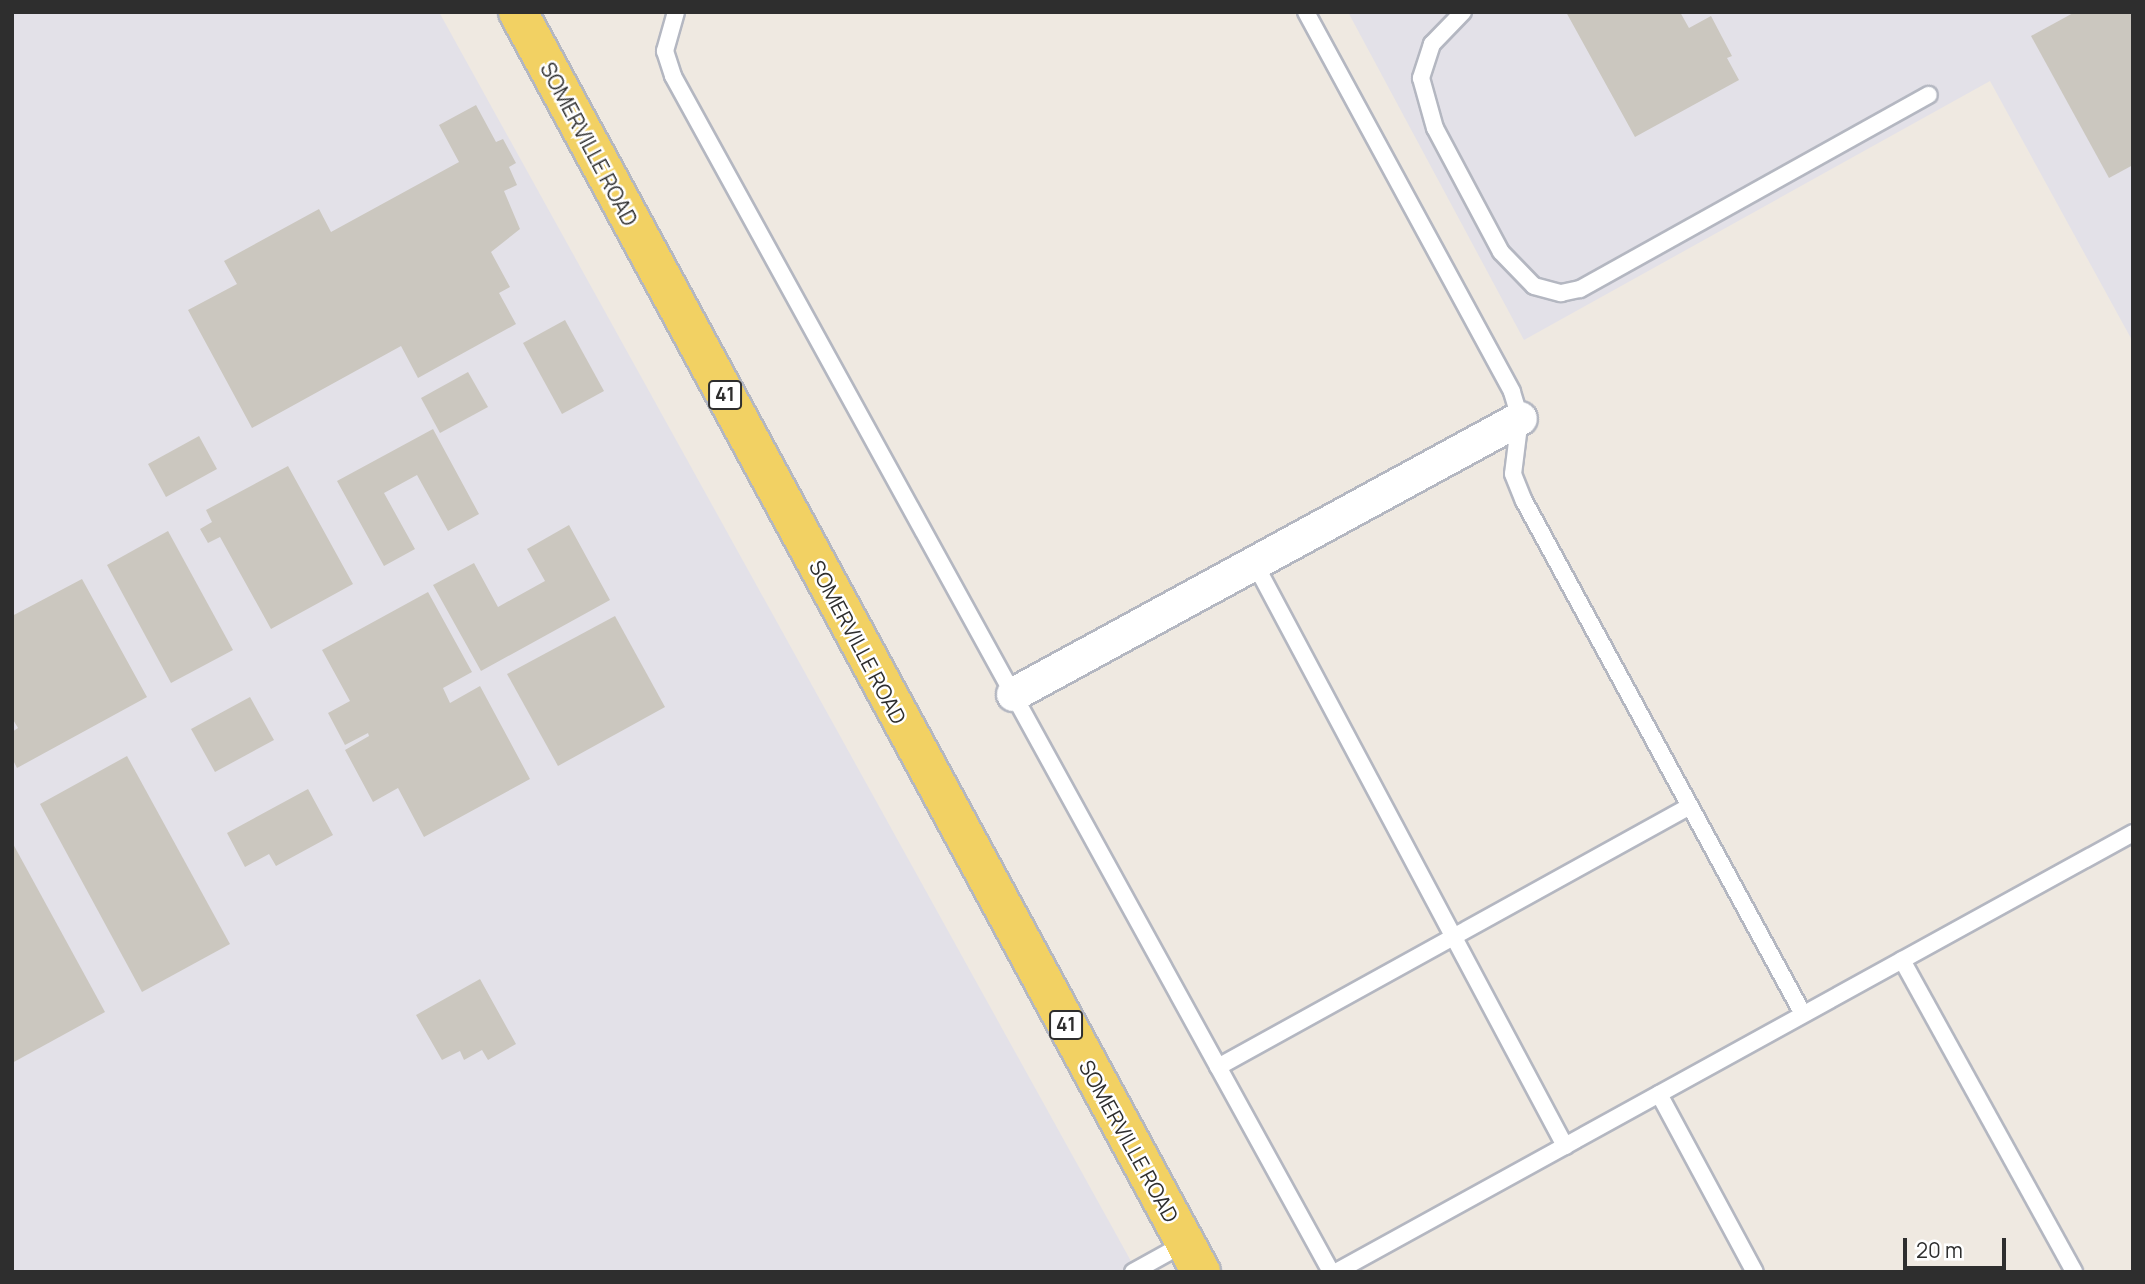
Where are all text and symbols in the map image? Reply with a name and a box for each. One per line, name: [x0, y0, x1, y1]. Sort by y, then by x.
street label: SOMERVILLE ROAD: [535, 58, 643, 230]
road number: 41: [708, 380, 742, 410]
street label: SOMERVILLE ROAD: [804, 556, 912, 728]
road number: 41: [1048, 1009, 1084, 1040]
street label: SOMERVILLE ROAD: [1074, 1055, 1184, 1227]
scale bar: [1907, 1224, 2010, 1268]
text: 20 m: [1916, 1236, 1963, 1264]

